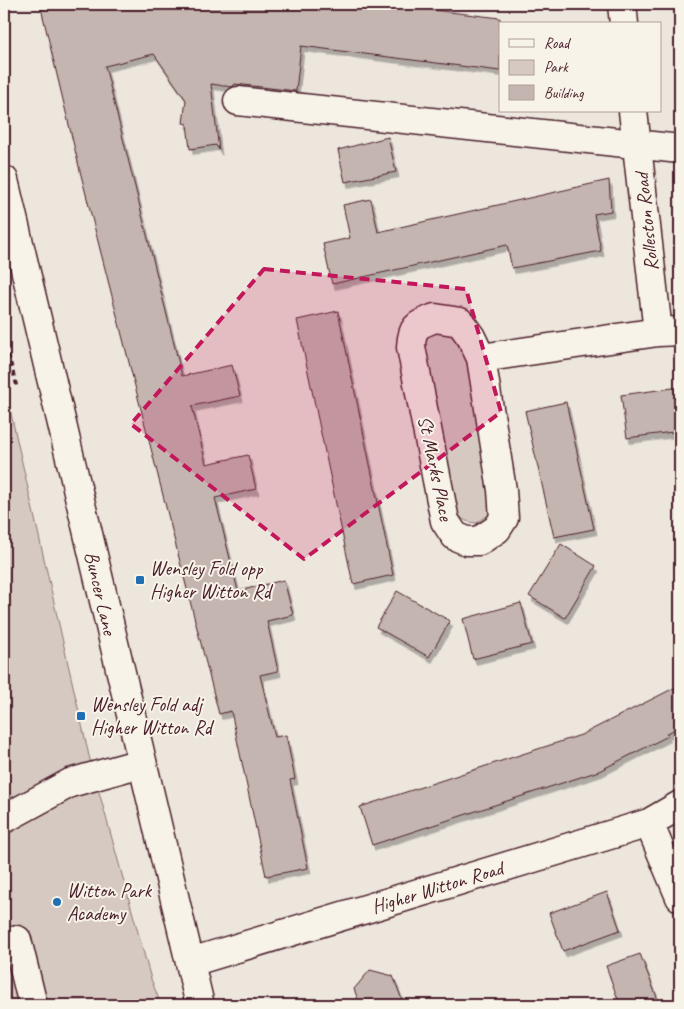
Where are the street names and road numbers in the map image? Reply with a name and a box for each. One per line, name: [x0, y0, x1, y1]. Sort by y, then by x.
street label: Rolleston Road: [629, 168, 664, 272]
street label: St Marks Place: [412, 413, 459, 524]
street label: Buncer Lane: [79, 549, 123, 639]
street label: Higher Witton Road: [369, 855, 509, 919]

